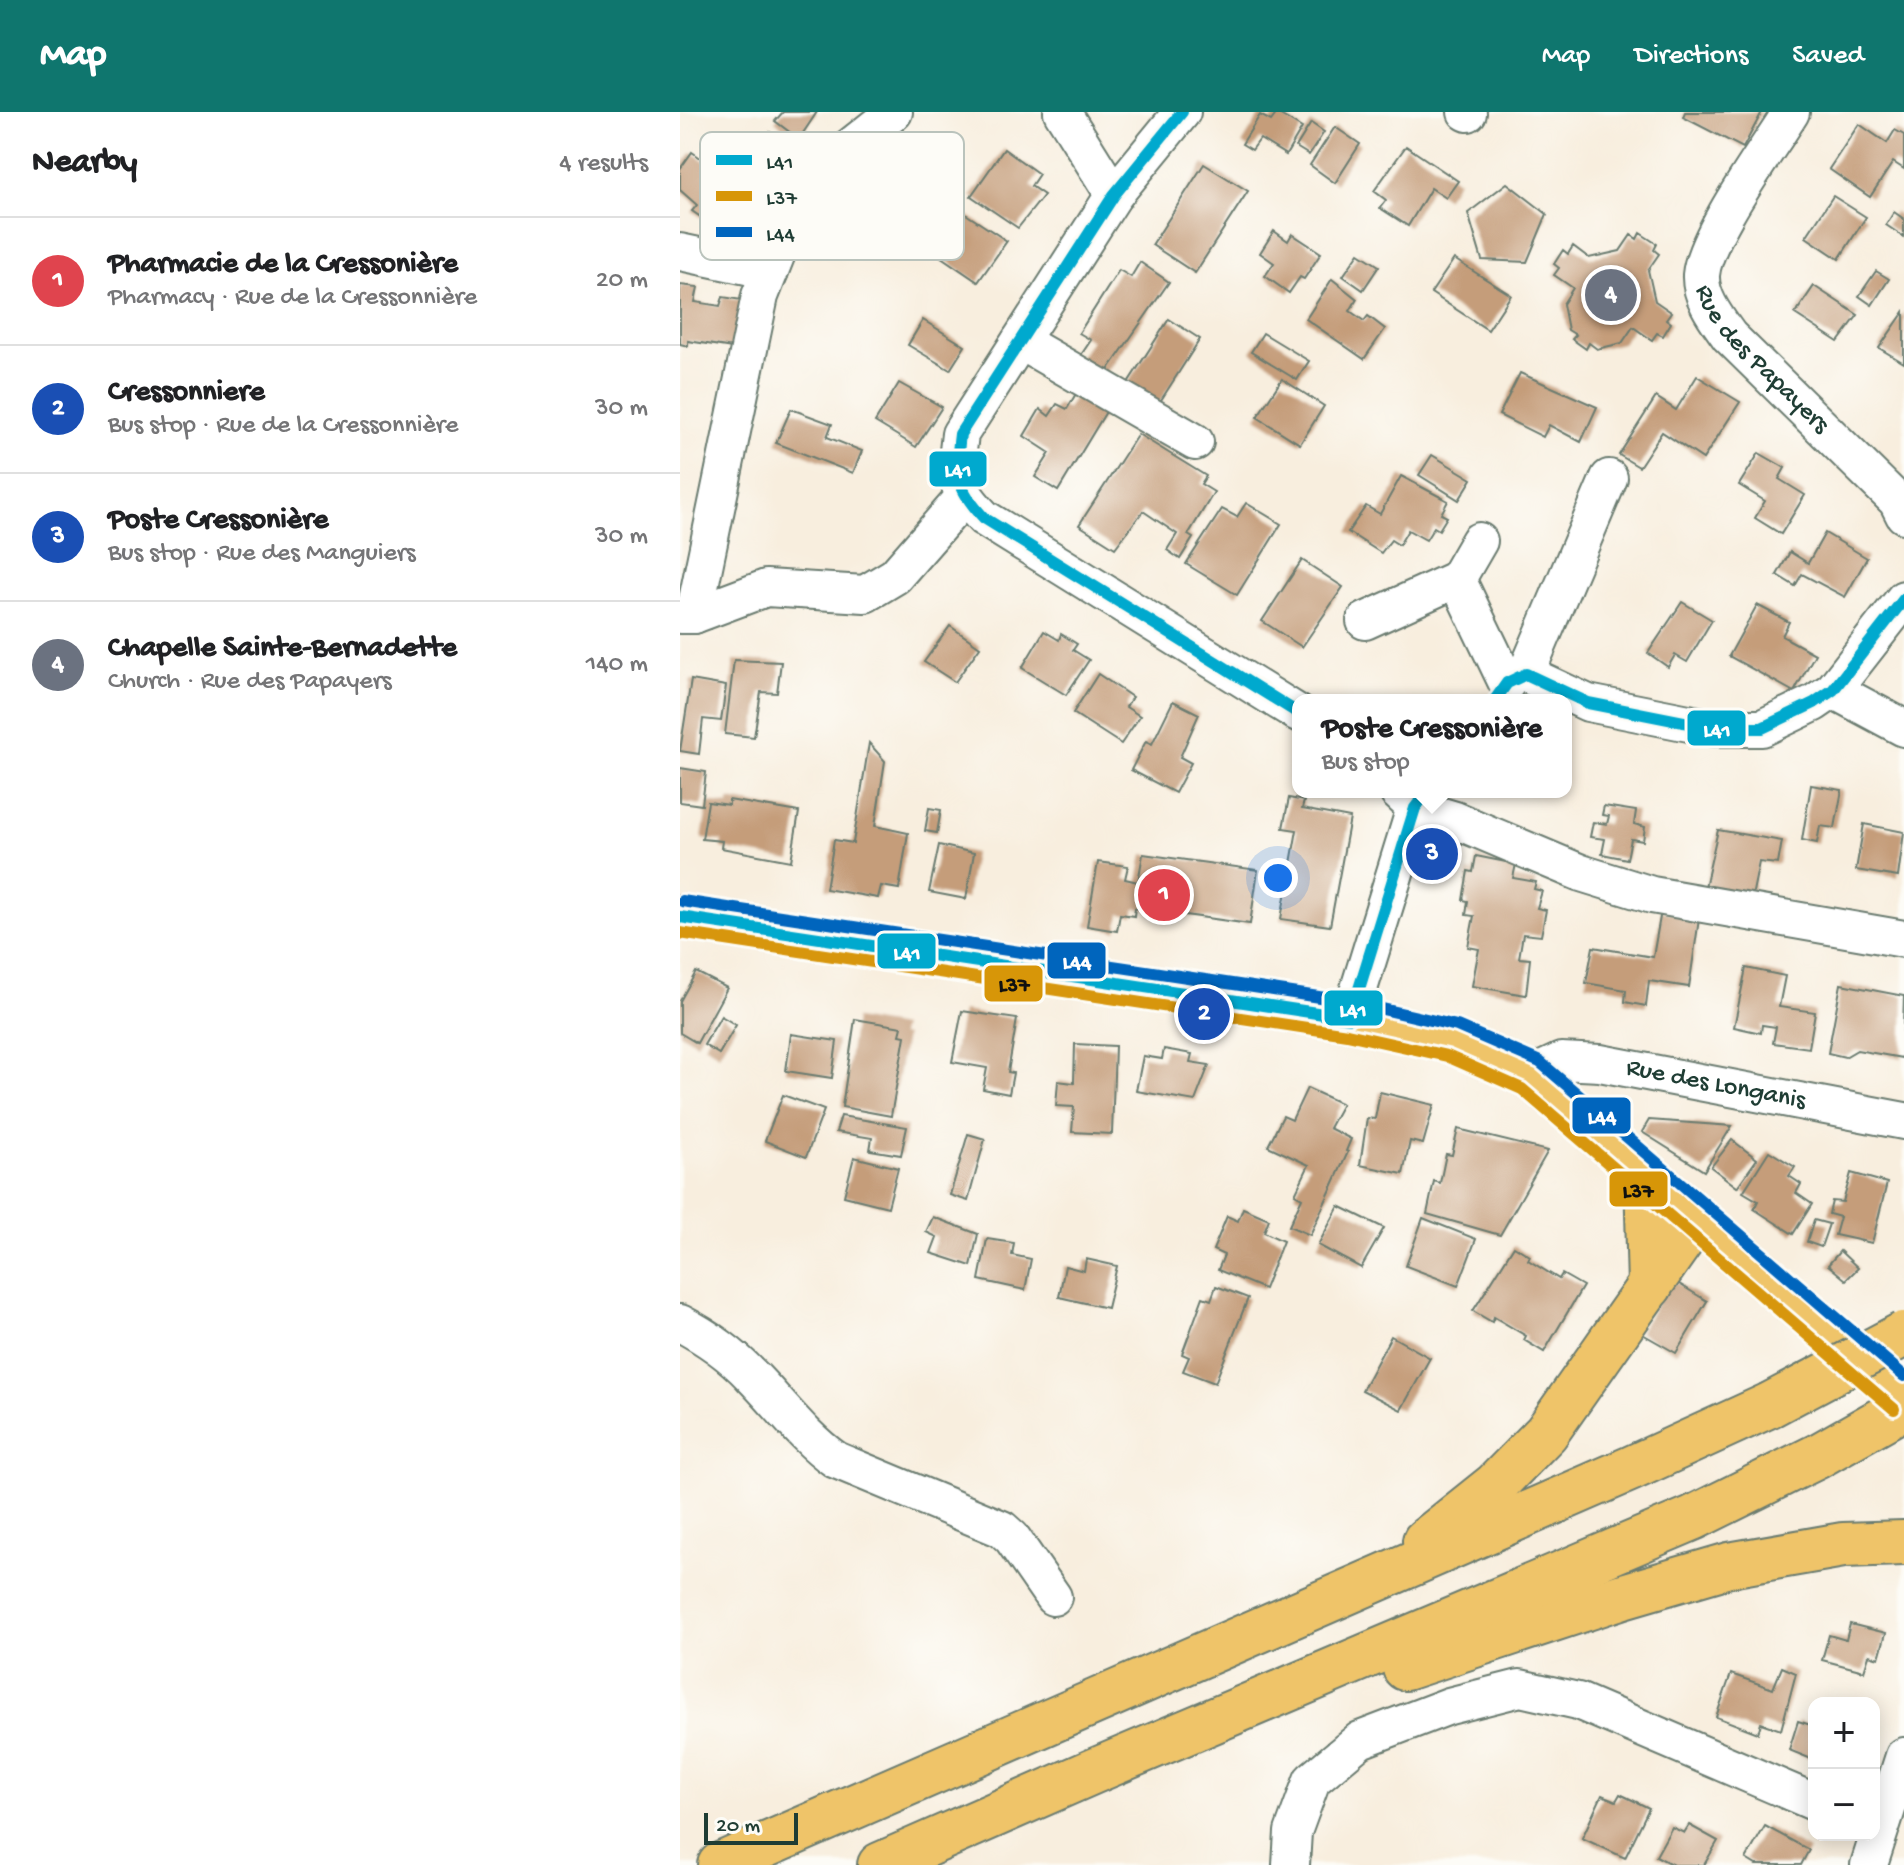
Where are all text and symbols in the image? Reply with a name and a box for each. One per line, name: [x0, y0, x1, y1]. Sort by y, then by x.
text: Map: [40, 34, 106, 78]
text: Map: [1542, 40, 1590, 73]
text: Directions: [1634, 40, 1748, 73]
text: Saved: [1792, 40, 1864, 73]
legend: [700, 132, 964, 260]
text: Nearby: [32, 144, 137, 184]
text: 4 results: [559, 149, 648, 180]
text: L41: [766, 151, 793, 177]
text: L37: [766, 187, 797, 213]
text: L44: [766, 223, 795, 249]
text: Pharmacie de la Cressonière: [108, 248, 458, 283]
pin: 4: [1585, 265, 1637, 325]
text: 1: [53, 266, 63, 297]
text: 20 m: [596, 266, 648, 297]
street label: Rue des Papayers: [1687, 282, 1836, 442]
text: Pharmacy · Rue de la Cressonnière: [108, 283, 477, 314]
text: Cressonniere: [108, 376, 265, 411]
text: 2: [52, 394, 64, 425]
text: 30 m: [595, 394, 648, 425]
text: Bus stop · Rue de la Cressonnière: [108, 411, 458, 442]
line badge: L41: [928, 450, 988, 488]
text: L41: [944, 459, 972, 485]
text: Poste Cressonière: [108, 504, 328, 539]
text: 3: [51, 522, 65, 553]
text: 30 m: [595, 522, 648, 553]
text: Bus stop · Rue des Manguiers: [108, 539, 416, 570]
text: Chapelle Sainte-Bernadette: [108, 632, 457, 667]
text: 4: [52, 650, 64, 681]
text: 140 m: [586, 650, 648, 681]
text: Church · Rue des Papayers: [108, 667, 392, 698]
popup: [1292, 694, 1572, 798]
line badge: L41: [1686, 709, 1747, 747]
text: Poste Cressonière: [1322, 713, 1542, 748]
text: L41: [1703, 719, 1731, 745]
text: Bus stop: [1322, 748, 1410, 779]
pin: 3: [1406, 824, 1458, 884]
your location: [1258, 858, 1298, 898]
pin: 1: [1138, 865, 1190, 925]
line badge: L41: [876, 932, 937, 970]
line badge: L44: [1046, 941, 1107, 980]
text: L41: [893, 942, 921, 968]
text: L44: [1063, 951, 1092, 977]
line badge: L37: [983, 964, 1044, 1003]
text: L37: [999, 974, 1031, 1000]
pin: 2: [1178, 984, 1230, 1044]
line badge: L41: [1323, 989, 1384, 1027]
text: L41: [1339, 999, 1367, 1025]
street label: Rue des Longanis: [1623, 1053, 1809, 1118]
line badge: L44: [1571, 1096, 1632, 1135]
text: L44: [1588, 1106, 1617, 1132]
line badge: L37: [1608, 1170, 1669, 1208]
text: L37: [1623, 1180, 1655, 1206]
map controls: [1808, 1697, 1880, 1841]
button: +: [1808, 1697, 1880, 1769]
button: −: [1808, 1769, 1880, 1841]
scale bar: [704, 1809, 798, 1845]
text: 20 m: [716, 1814, 760, 1840]

